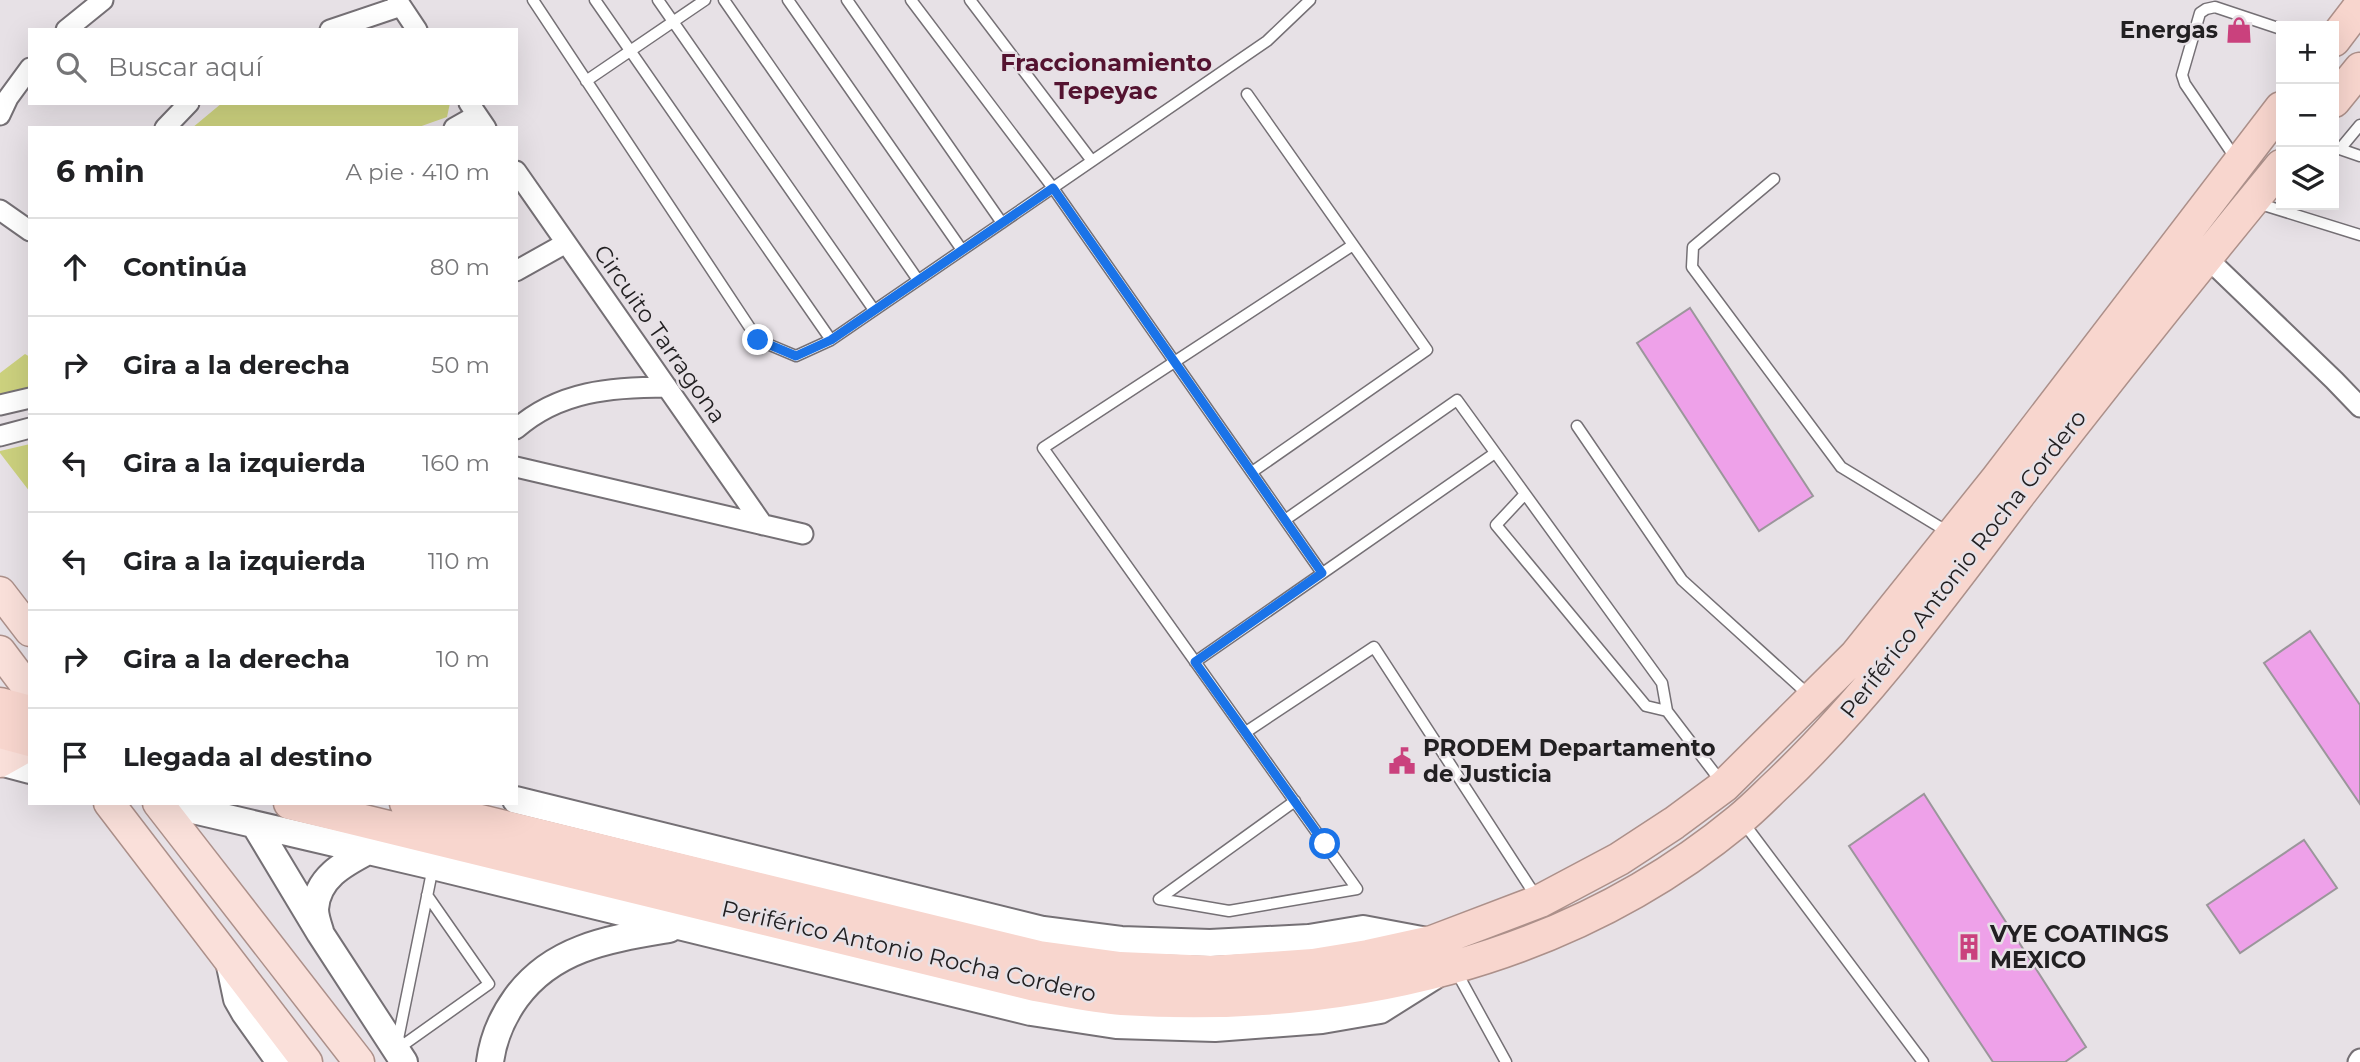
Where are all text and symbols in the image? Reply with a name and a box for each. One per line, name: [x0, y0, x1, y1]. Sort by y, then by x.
shop icon: Energas: [2224, 15, 2254, 45]
place label: Energas: [2120, 16, 2218, 44]
map controls: [2276, 21, 2339, 210]
button: +: [2276, 21, 2339, 84]
search box: [28, 28, 518, 105]
icon: search: [52, 48, 90, 86]
district label: Fraccionamiento Tepeyac: [1000, 48, 1212, 105]
text: Buscar aquí: [108, 51, 262, 83]
button: −: [2276, 84, 2339, 147]
button: layers: [2276, 147, 2339, 210]
text: 6 min: [56, 153, 145, 190]
text: A pie · 410 m: [345, 158, 490, 186]
street label: Circuito Tarragona: [588, 239, 732, 429]
icon: ahead: [56, 248, 94, 286]
text: Continúa: [123, 251, 247, 283]
text: 80 m: [430, 253, 490, 281]
route end: [742, 324, 773, 355]
icon: right: [56, 346, 94, 384]
text: Gira a la derecha: [123, 349, 350, 381]
text: 50 m: [431, 351, 490, 379]
street label: Periférico Antonio Rocha Cordero: [1834, 404, 2092, 724]
icon: left: [56, 444, 94, 482]
text: Gira a la izquierda: [123, 447, 366, 479]
text: 160 m: [422, 449, 490, 477]
icon: left: [56, 542, 94, 580]
text: Gira a la izquierda: [123, 545, 366, 577]
text: 110 m: [428, 547, 490, 575]
icon: right: [56, 640, 94, 678]
text: Gira a la derecha: [123, 643, 350, 675]
text: 10 m: [436, 645, 490, 673]
place label: PRODEM Departamento de Justicia: [1423, 734, 1716, 788]
icon: arrive: [56, 738, 94, 776]
text: Llegada al destino: [123, 741, 372, 773]
public building icon: PRODEM Departamento de Justicia: [1387, 746, 1417, 776]
route start: [1309, 828, 1340, 859]
street label: Periférico Antonio Rocha Cordero: [719, 894, 1099, 1008]
place label: VYE COATINGS MEXICO: [1989, 920, 2169, 974]
building icon: VYE COATINGS MEXICO: [1954, 932, 1984, 962]

